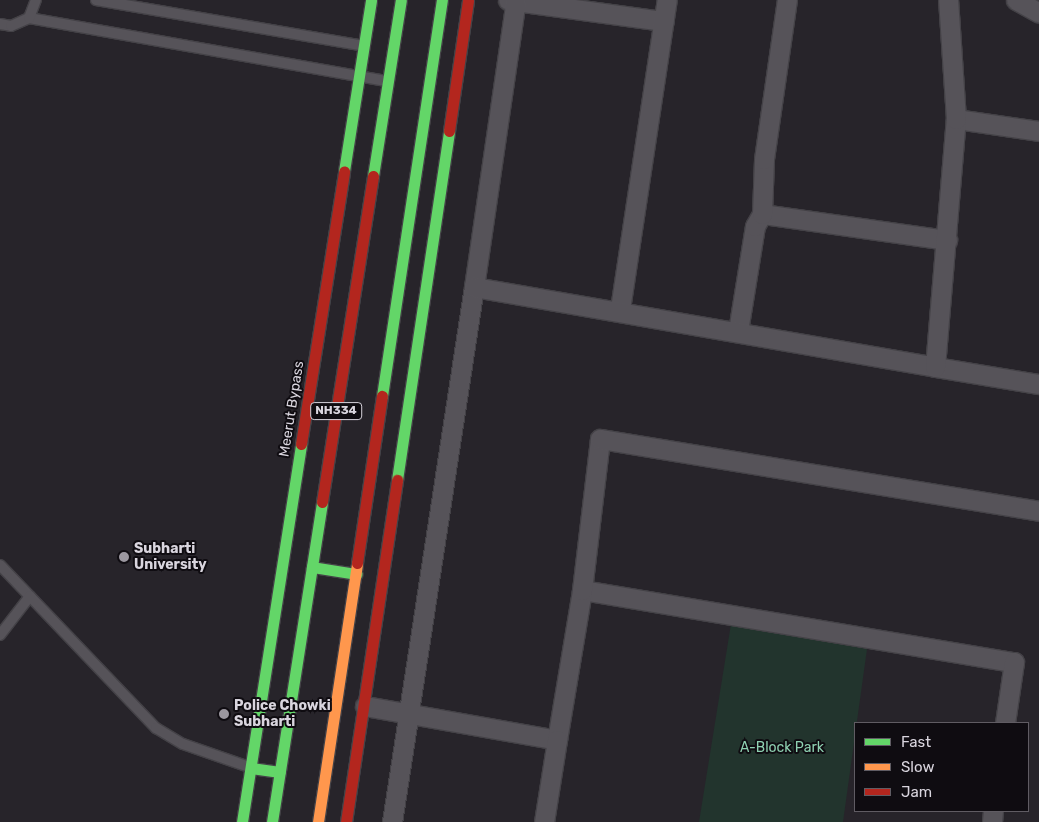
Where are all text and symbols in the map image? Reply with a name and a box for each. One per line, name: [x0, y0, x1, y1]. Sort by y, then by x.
street label: Meerut Bypass: [276, 360, 308, 458]
road number: NH334: [310, 402, 362, 421]
place label: Subharti University: [134, 541, 207, 574]
marker: Subharti University: [118, 551, 130, 563]
place label: Police Chowki Subharti: [234, 698, 331, 730]
marker: Police Chowki Subharti: [218, 708, 230, 720]
legend: [854, 722, 1029, 812]
text: Fast: [901, 733, 931, 751]
park label: A-Block Park: [740, 740, 824, 756]
text: Slow: [901, 758, 934, 776]
text: Jam: [901, 783, 932, 801]

